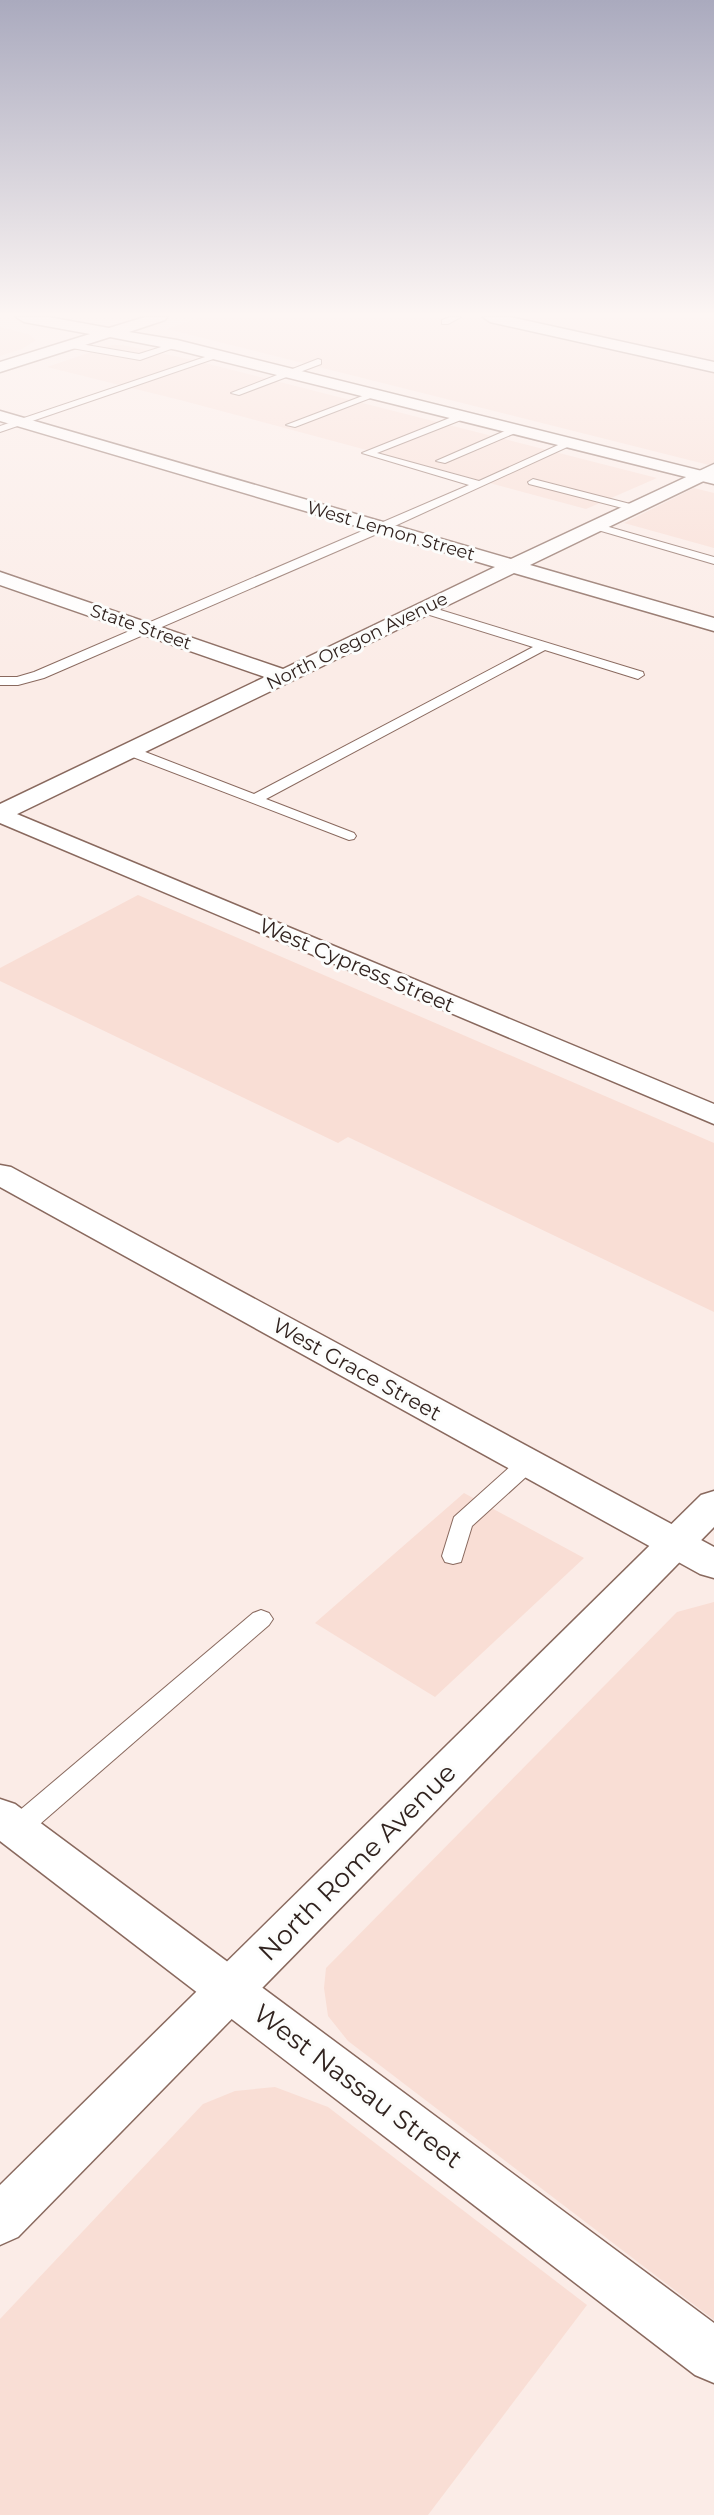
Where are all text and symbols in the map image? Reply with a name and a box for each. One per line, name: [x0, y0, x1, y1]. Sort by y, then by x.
street label: West Lemon Street: [304, 496, 478, 566]
street label: North Oregon Avenue: [263, 587, 451, 695]
street label: State Street: [87, 599, 195, 655]
street label: West Cypress Street: [255, 912, 459, 1018]
street label: West Grace Street: [268, 1312, 446, 1426]
street label: North Rome Avenue: [251, 1756, 463, 1968]
street label: West Nassau Street: [247, 1997, 469, 2175]

